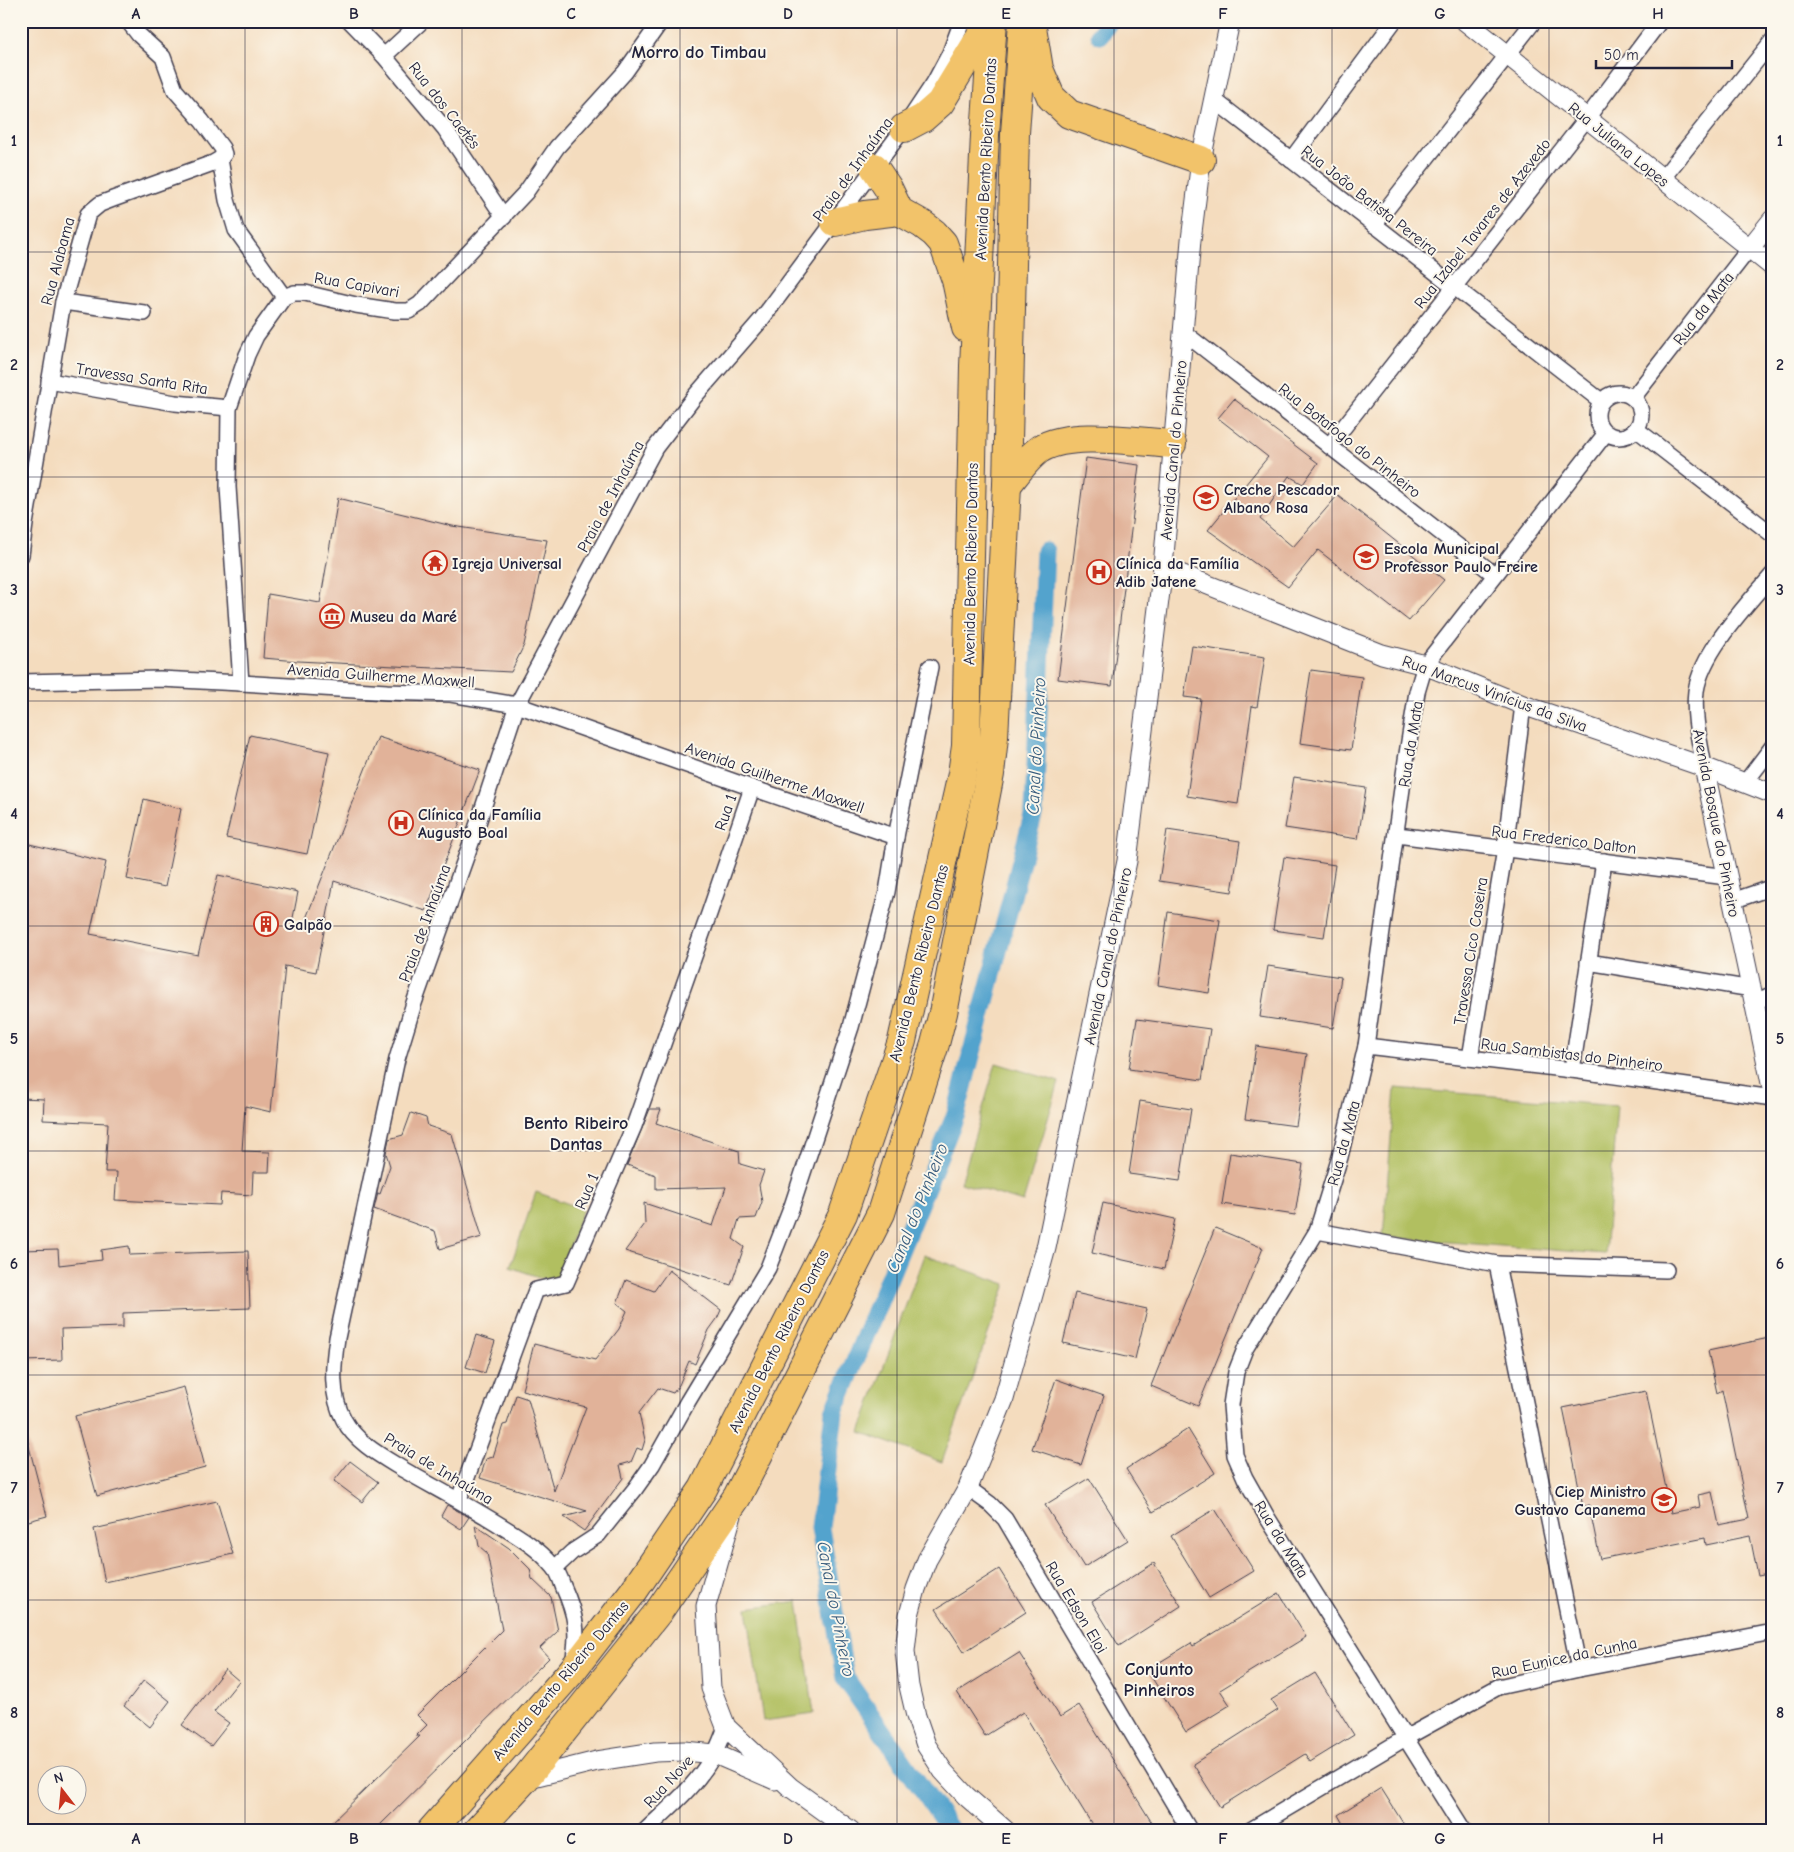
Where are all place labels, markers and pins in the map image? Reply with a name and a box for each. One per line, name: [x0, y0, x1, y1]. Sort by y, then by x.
place label: Creche Pescador Albano Rosa: [1224, 481, 1340, 517]
school or university icon: Creche Pescador Albano Rosa: [1193, 485, 1219, 511]
place label: Escola Municipal Professor Paulo Freire: [1384, 540, 1538, 576]
school or university icon: Escola Municipal Professor Paulo Freire: [1353, 544, 1379, 570]
temple icon: Igreja Universal: [422, 550, 448, 576]
place label: Igreja Universal: [452, 555, 562, 573]
place label: Clínica da Família Adib Jatene: [1116, 555, 1239, 591]
hospital icon: Clínica da Família Adib Jatene: [1086, 559, 1112, 585]
museum icon: Museu da Maré: [319, 603, 345, 629]
place label: Museu da Maré: [350, 608, 457, 626]
place label: Clínica da Família Augusto Boal: [418, 806, 541, 842]
hospital icon: Clínica da Família Augusto Boal: [388, 810, 414, 836]
building icon: Galpão: [253, 911, 279, 937]
place label: Galpão: [284, 916, 332, 934]
place label: Ciep Ministro Gustavo Capanema: [1515, 1483, 1646, 1519]
school or university icon: Ciep Ministro Gustavo Capanema: [1651, 1487, 1677, 1513]

